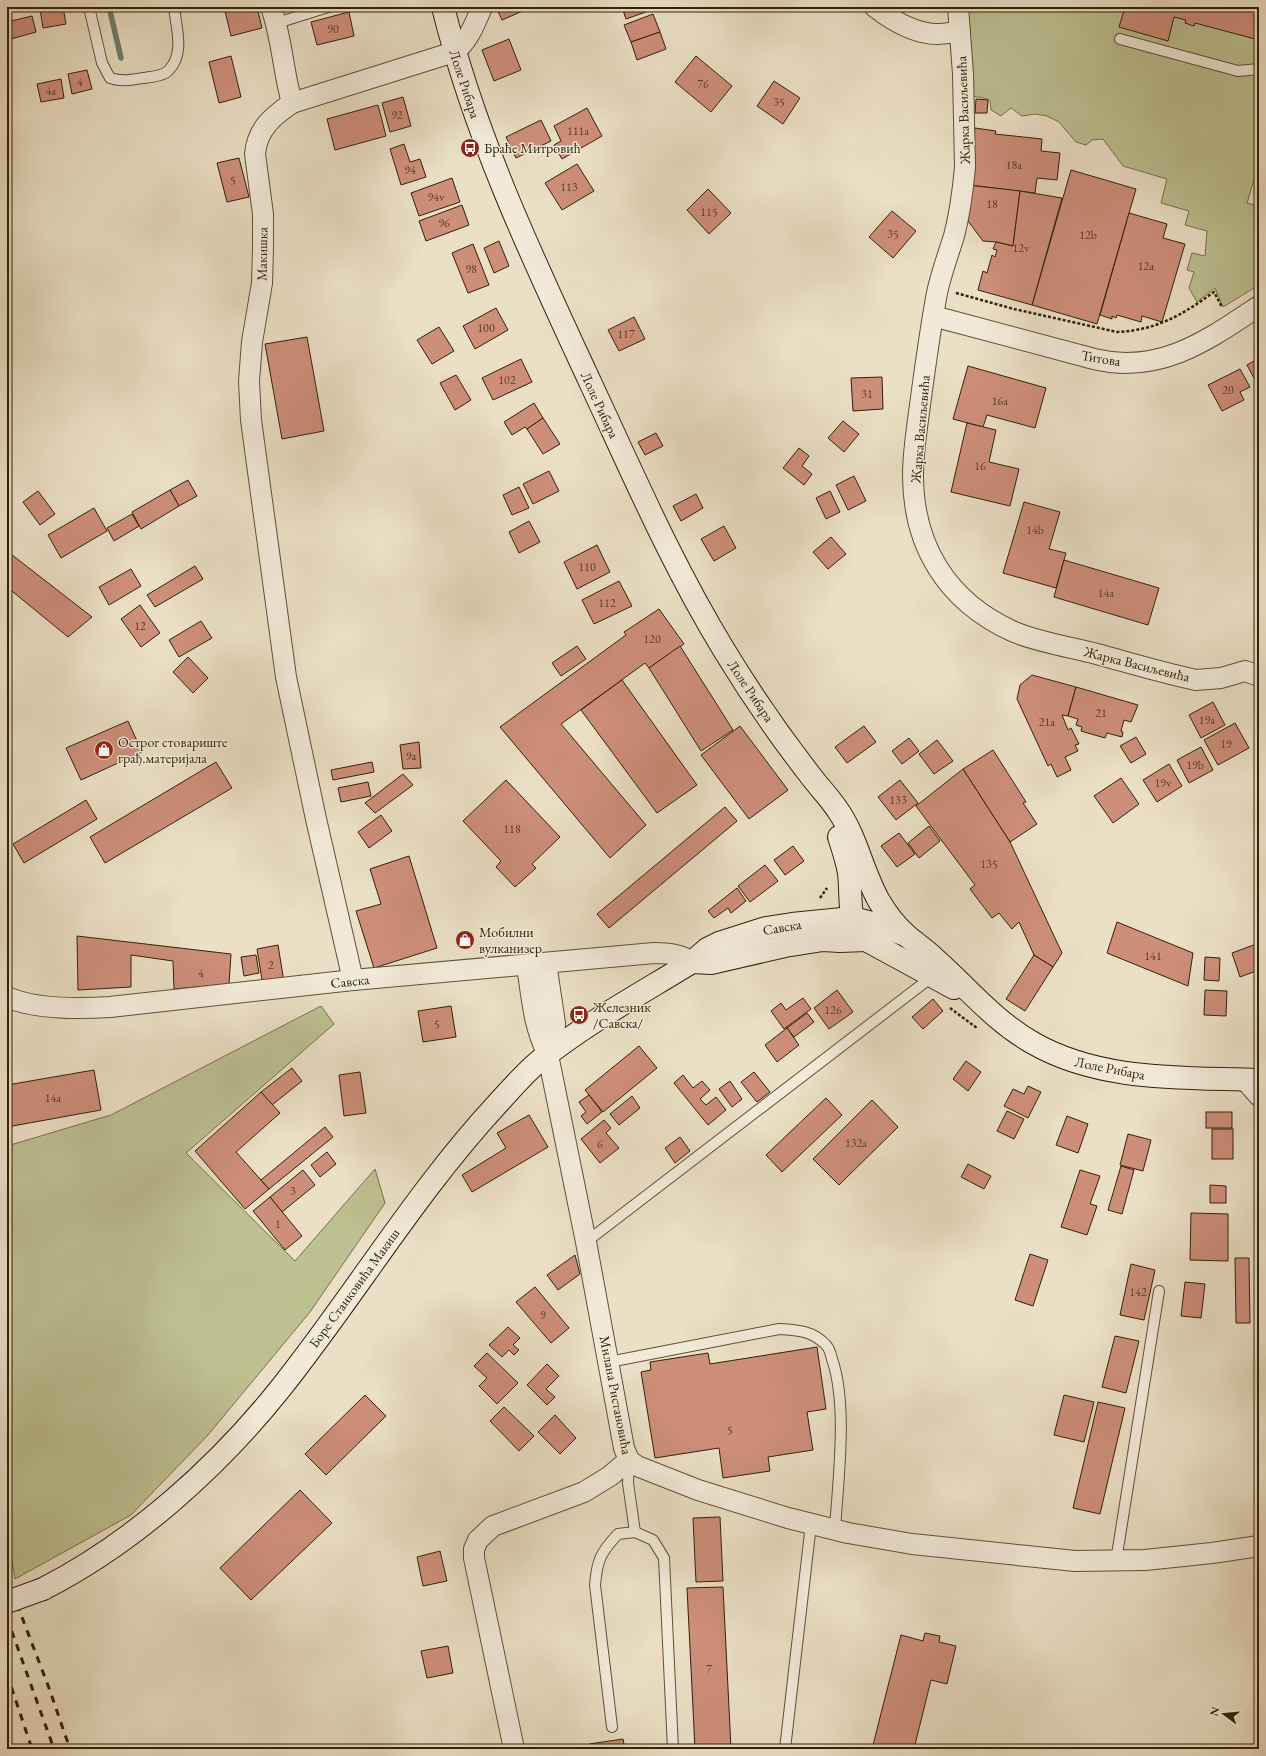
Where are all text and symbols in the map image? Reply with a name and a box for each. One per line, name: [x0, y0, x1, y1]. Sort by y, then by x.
house number: 90: [327, 21, 339, 37]
street label: Лоле Рибара: [445, 47, 485, 121]
street label: Жарка Васиљевића: [952, 55, 974, 166]
house number: 4: [77, 74, 83, 90]
house number: 76: [697, 76, 709, 92]
house number: 4a: [46, 83, 56, 99]
house number: 35: [773, 94, 785, 110]
house number: 92: [391, 107, 403, 123]
house number: 111a: [567, 123, 589, 139]
bus stop icon: Браће Митровић: [459, 137, 481, 159]
place label: Браће Митровић: [484, 139, 581, 157]
house number: 18a: [1006, 157, 1022, 173]
house number: 94: [404, 162, 416, 178]
house number: 5: [230, 172, 236, 188]
house number: 113: [560, 179, 578, 195]
house number: 94v: [428, 189, 445, 205]
house number: 18: [986, 196, 998, 212]
house number: 115: [700, 204, 718, 220]
house number: 96: [438, 215, 450, 231]
house number: 35: [887, 226, 899, 242]
street label: Макишка: [253, 227, 271, 281]
house number: 12b: [1079, 227, 1097, 243]
house number: 12v: [1013, 240, 1030, 256]
house number: 12a: [1138, 258, 1154, 274]
house number: 98: [465, 261, 477, 277]
house number: 100: [477, 320, 495, 336]
house number: 117: [617, 326, 635, 342]
street label: Титова: [1080, 346, 1122, 370]
street label: Лоле Рибара: [577, 369, 623, 441]
house number: 102: [498, 372, 516, 388]
street label: Жарка Васиљевића: [906, 374, 934, 485]
house number: 20: [1222, 382, 1234, 398]
house number: 31: [861, 386, 873, 402]
house number: 16a: [992, 393, 1008, 409]
house number: 16: [974, 458, 986, 474]
house number: 14b: [1026, 522, 1044, 538]
house number: 110: [578, 559, 596, 575]
house number: 14a: [1098, 585, 1114, 601]
house number: 112: [598, 595, 616, 611]
house number: 12: [134, 618, 146, 634]
house number: 120: [643, 631, 661, 647]
street label: Жарка Васиљевића: [1081, 642, 1192, 686]
street label: Лоле Рибара: [724, 656, 779, 726]
house number: 21: [1095, 705, 1107, 721]
house number: 19a: [1199, 712, 1215, 728]
house number: 21a: [1039, 714, 1055, 730]
place label: Острог стовариште грађ.материјала: [118, 733, 228, 767]
house number: 19: [1220, 736, 1232, 752]
shop icon: Острог стовариште грађ.материјала: [93, 739, 115, 761]
house number: 9a: [406, 748, 416, 764]
house number: 19b: [1186, 757, 1204, 773]
house number: 19v: [1155, 775, 1172, 791]
house number: 133: [889, 792, 907, 808]
house number: 118: [503, 821, 521, 837]
house number: 135: [980, 856, 998, 872]
street label: Савска: [761, 915, 803, 939]
place label: Мобилни вулканизер: [479, 923, 542, 957]
shop icon: Мобилни вулканизер: [454, 929, 476, 951]
house number: 141: [1144, 948, 1162, 964]
house number: 2: [268, 957, 274, 973]
house number: 4: [198, 965, 204, 981]
street label: Савска: [330, 970, 371, 992]
place label: Железник /Савска/: [592, 998, 651, 1032]
house number: 126: [824, 1002, 842, 1018]
bus stop icon: Железник /Савска/: [568, 1004, 590, 1026]
house number: 5: [434, 1016, 440, 1032]
street label: Лоле Рибара: [1073, 1052, 1147, 1084]
house number: 14a: [45, 1090, 61, 1106]
house number: 132a: [845, 1135, 867, 1151]
house number: 6: [597, 1136, 603, 1152]
house number: 3: [290, 1183, 296, 1199]
house number: 1: [275, 1216, 281, 1232]
street label: Боре Станковића Макиш: [305, 1225, 404, 1351]
house number: 142: [1129, 1284, 1147, 1300]
house number: 9: [540, 1307, 546, 1323]
street label: Милана Ристановића: [596, 1334, 636, 1456]
house number: 5: [727, 1422, 733, 1438]
house number: 7: [706, 1661, 712, 1677]
north arrow: [1204, 1694, 1244, 1734]
text: N: [1206, 1705, 1222, 1717]

